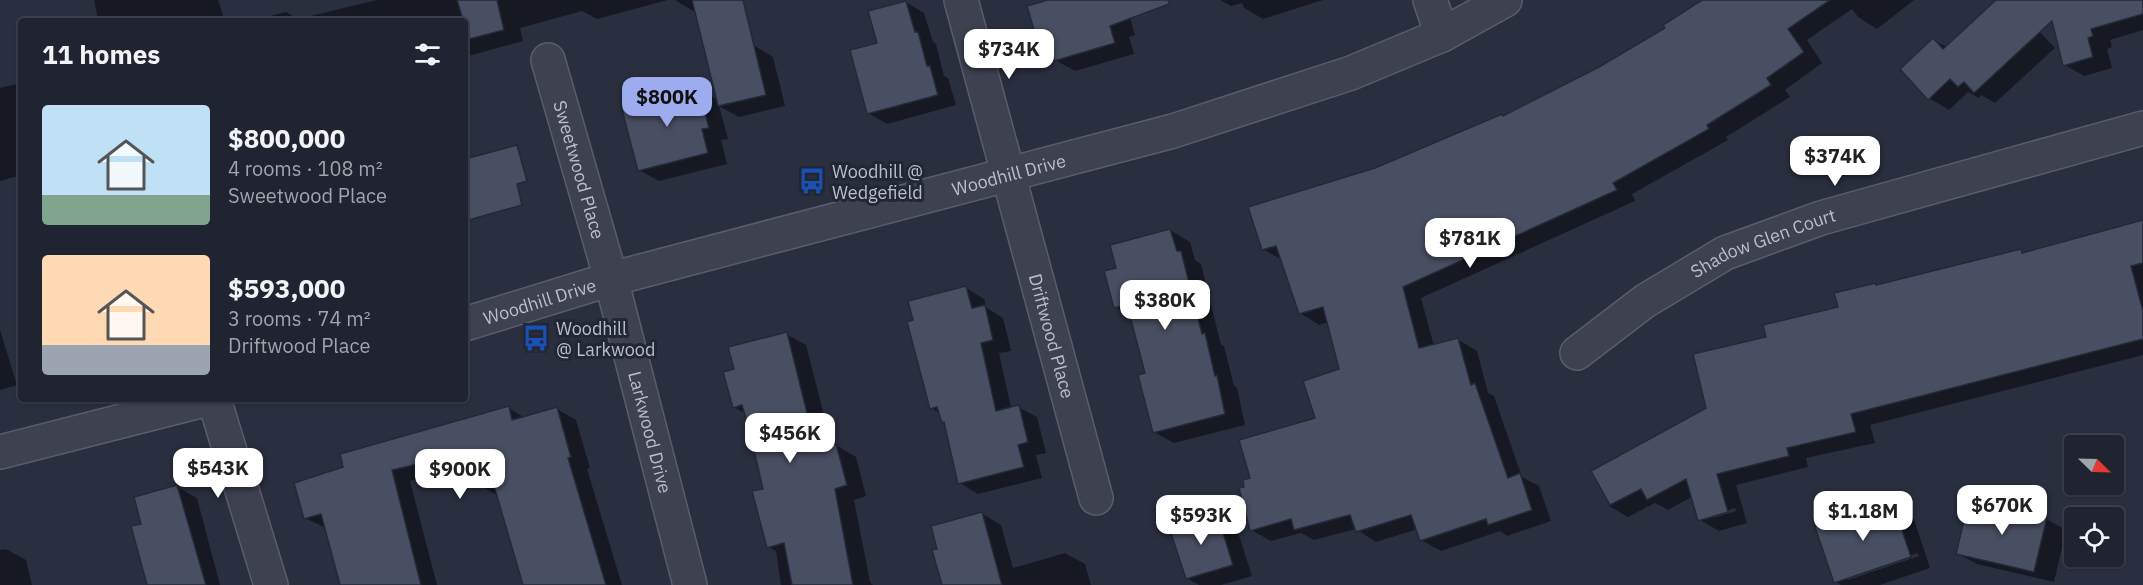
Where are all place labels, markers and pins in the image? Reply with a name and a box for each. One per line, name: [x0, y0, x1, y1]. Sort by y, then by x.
pin: $734K: [967, 29, 1051, 80]
pin: $800K: [625, 77, 709, 128]
pin: $374K: [1793, 136, 1877, 187]
place label: Woodhill @ Wedgefield: [832, 160, 923, 204]
bus stop icon: Woodhill @ Wedgefield: [797, 166, 827, 196]
pin: $781K: [1428, 218, 1512, 269]
pin: $380K: [1123, 280, 1207, 331]
place label: Woodhill @ Larkwood: [556, 317, 655, 361]
bus stop icon: Woodhill @ Larkwood: [521, 323, 551, 353]
pin: $456K: [748, 413, 832, 464]
pin: $543K: [176, 448, 260, 499]
pin: $900K: [418, 449, 502, 500]
pin: $670K: [1960, 485, 2044, 536]
pin: $1.18M: [1814, 491, 1912, 542]
pin: $593K: [1159, 495, 1243, 546]

